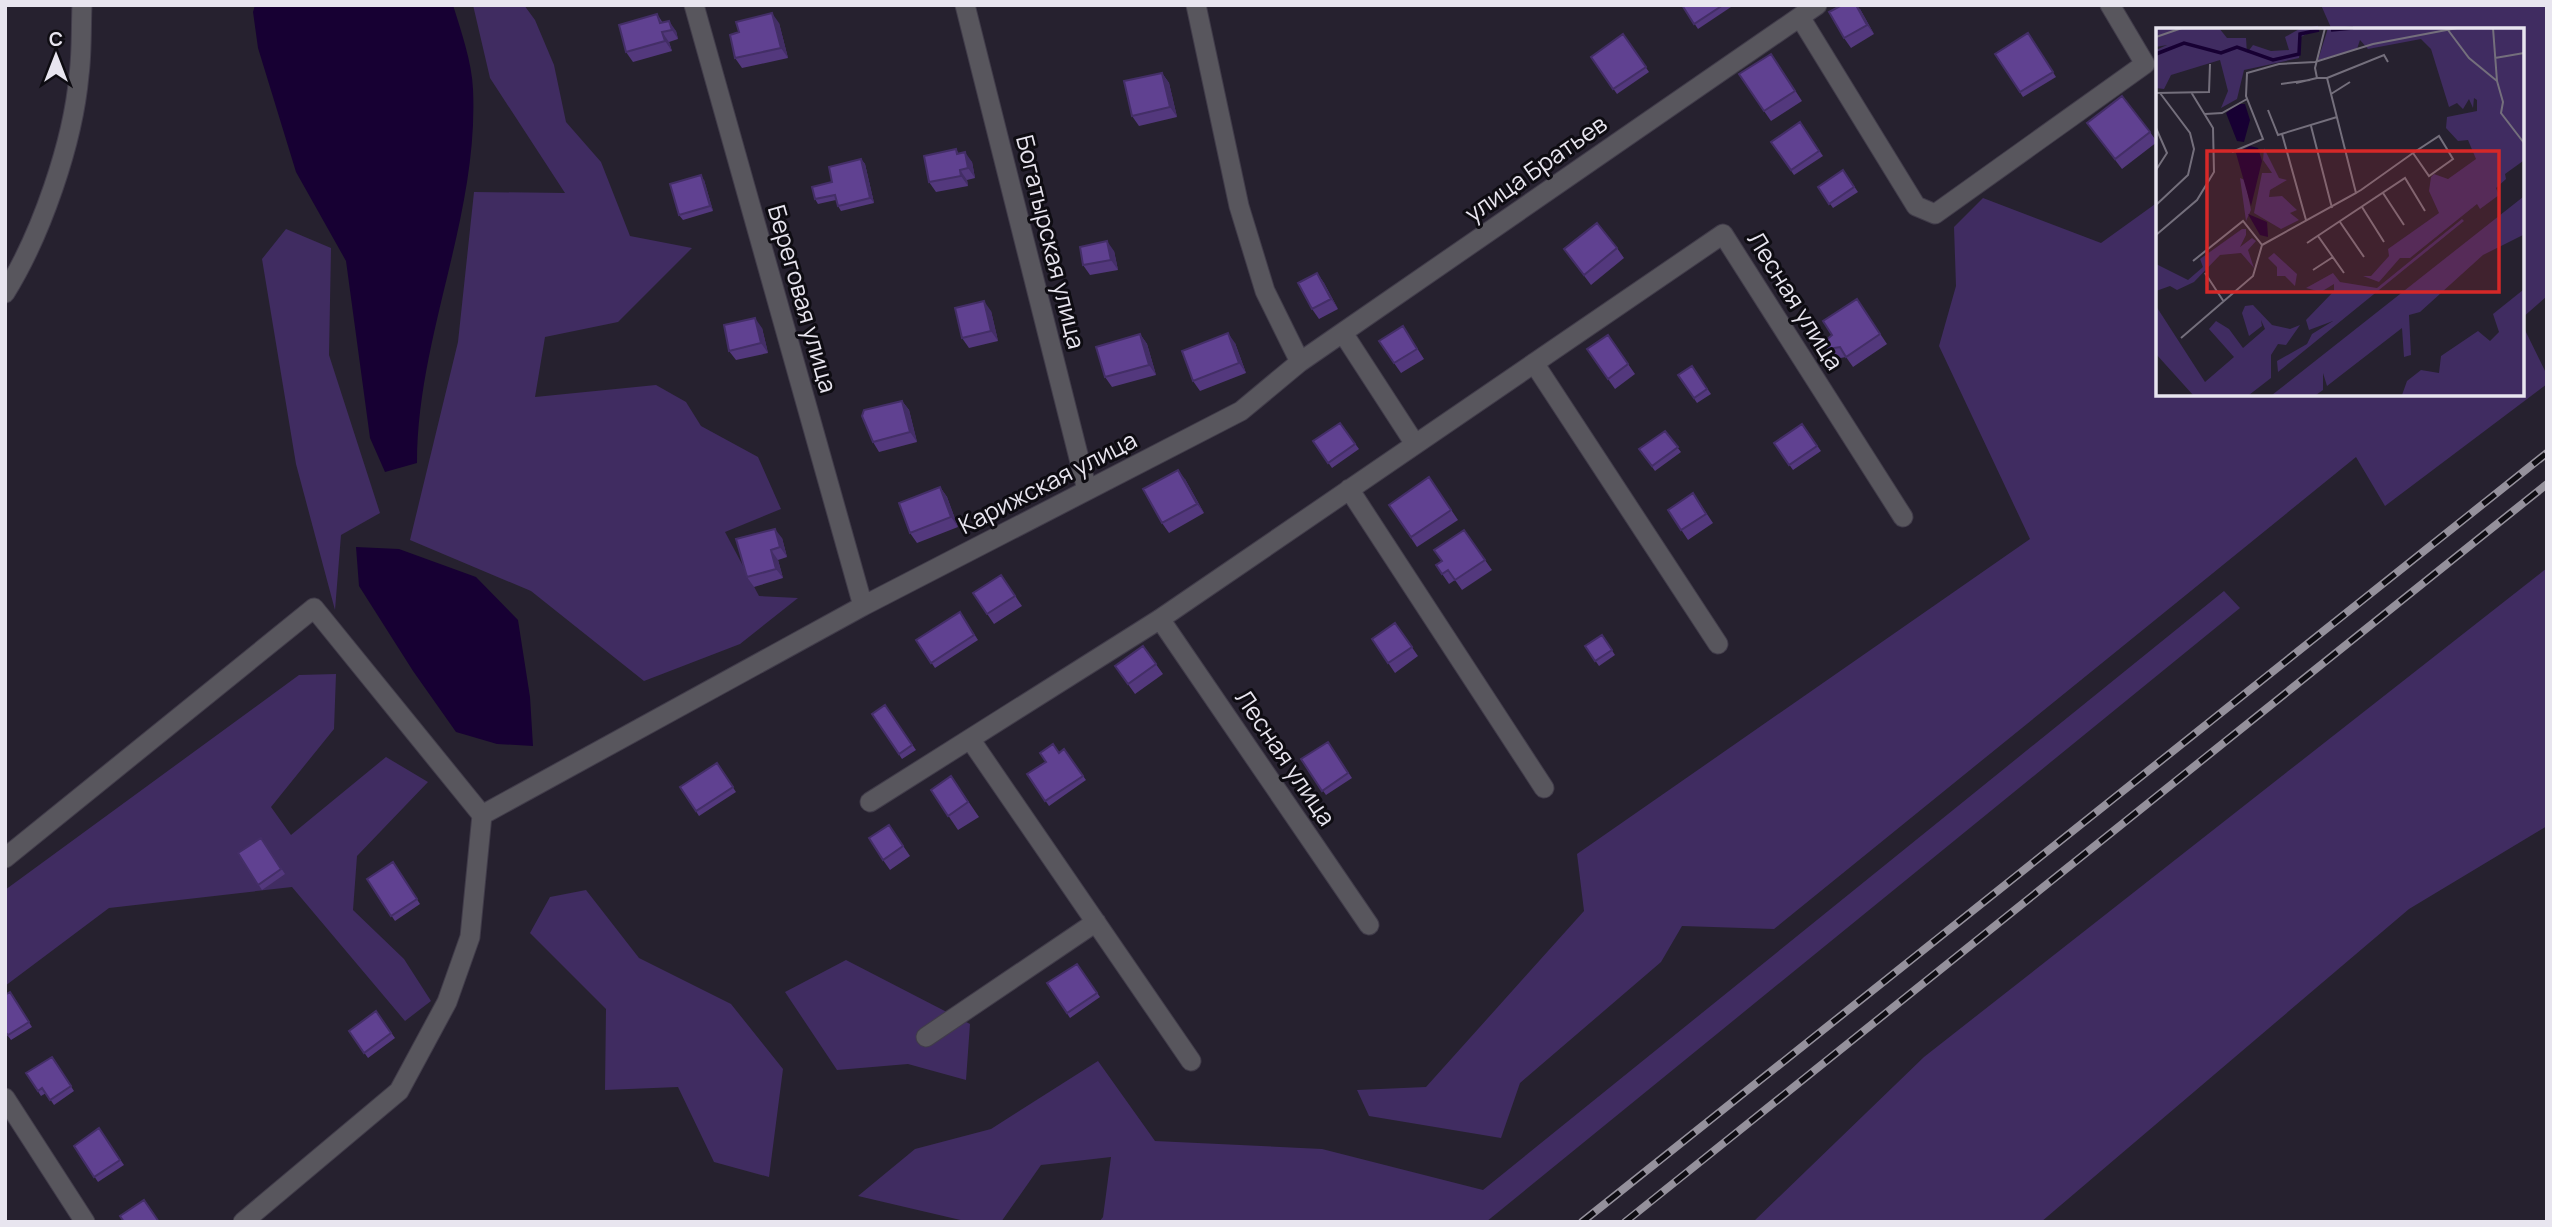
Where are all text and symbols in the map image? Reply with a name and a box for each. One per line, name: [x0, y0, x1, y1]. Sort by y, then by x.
north arrow: [21, 21, 91, 91]
text: С: [49, 26, 63, 52]
inset map: [2156, 28, 2524, 396]
street label: улица Братьев: [1457, 106, 1613, 229]
street label: Богатырская улица: [1009, 131, 1094, 352]
street label: Береговая улица: [761, 201, 846, 396]
street label: Лесная улица: [1741, 225, 1852, 376]
street label: Карижская улица: [952, 422, 1142, 541]
street label: Лесная улица: [1229, 683, 1344, 832]

